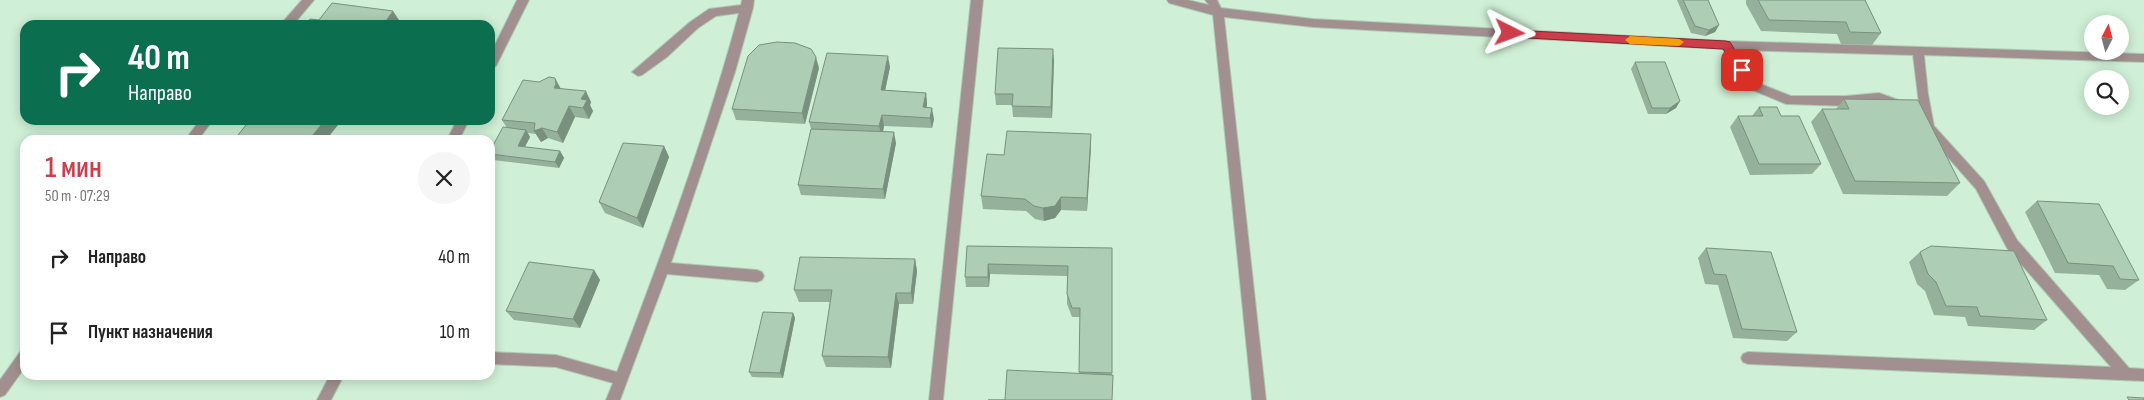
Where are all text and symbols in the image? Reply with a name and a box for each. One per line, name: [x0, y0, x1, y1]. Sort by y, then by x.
position arrow: [1483, 6, 1535, 58]
north arrow: [2084, 15, 2129, 60]
map controls: [2084, 15, 2129, 115]
text: 40 m: [128, 37, 190, 80]
icon: right: [45, 40, 110, 105]
pin: [1721, 49, 1763, 91]
icon: arrive: [1728, 56, 1756, 84]
button: search: [2084, 70, 2129, 115]
text: Направо: [128, 80, 192, 107]
text: 1 мин: [45, 150, 102, 186]
button: close: [418, 152, 470, 204]
text: 50 m · 07:29: [45, 187, 110, 206]
icon: right: [45, 244, 73, 272]
text: Направо: [88, 246, 146, 269]
text: 40 m: [438, 246, 470, 269]
icon: arrive: [45, 319, 73, 347]
text: Пункт назначения: [88, 321, 213, 344]
text: 10 m: [440, 321, 470, 344]

